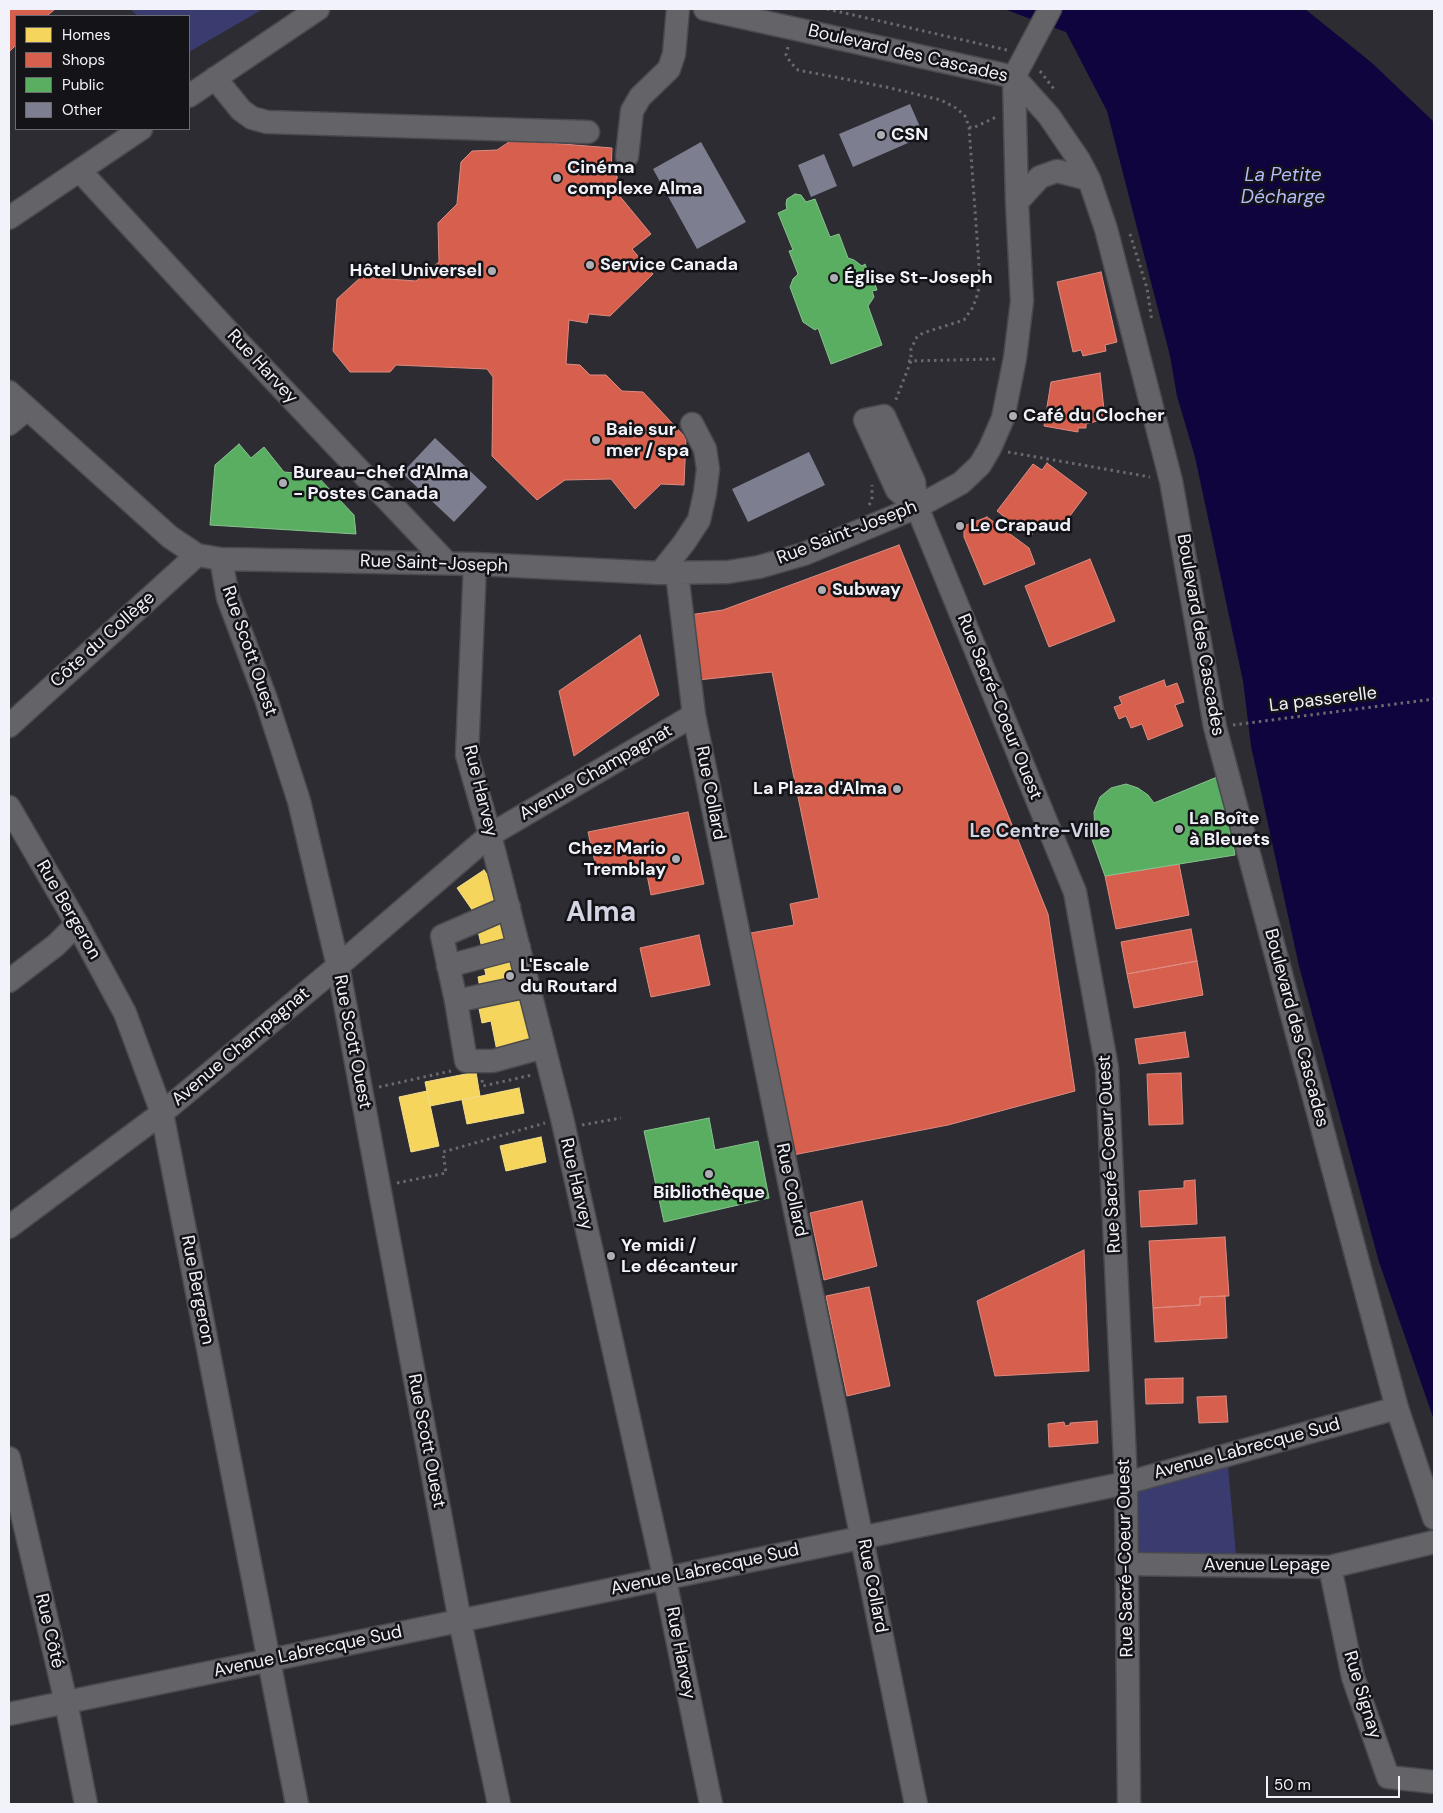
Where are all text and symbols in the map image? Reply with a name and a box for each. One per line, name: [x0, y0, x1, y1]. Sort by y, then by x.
legend: [15, 15, 190, 130]
street label: Boulevard des Cascades: [806, 20, 1010, 88]
text: Homes: [62, 25, 111, 45]
text: Shops: [62, 50, 105, 70]
text: Public: [62, 75, 104, 95]
text: Other: [62, 100, 102, 120]
place label: CSN: [891, 124, 928, 146]
marker: CSN: [875, 129, 887, 141]
place label: Cinéma complexe Alma: [567, 157, 703, 200]
water label: La Petite Décharge: [1241, 165, 1325, 209]
marker: Cinéma complexe Alma: [551, 172, 563, 184]
place label: Service Canada: [600, 254, 738, 276]
marker: Service Canada: [584, 259, 596, 271]
place label: Hôtel Universel: [350, 260, 482, 282]
marker: Hôtel Universel: [486, 265, 498, 277]
place label: Église St-Joseph: [844, 267, 993, 289]
marker: Église St-Joseph: [828, 272, 840, 284]
street label: Rue Harvey: [222, 325, 302, 409]
place label: Café du Clocher: [1023, 405, 1165, 427]
marker: Café du Clocher: [1007, 410, 1019, 422]
place label: Baie sur mer / spa: [606, 419, 689, 462]
marker: Baie sur mer / spa: [590, 434, 602, 446]
place label: Bureau-chef d'Alma - Postes Canada: [293, 462, 469, 504]
marker: Bureau-chef d'Alma - Postes Canada: [277, 477, 289, 489]
street label: Rue Saint-Joseph: [774, 496, 920, 570]
place label: Le Crapaud: [970, 515, 1071, 537]
marker: Le Crapaud: [954, 520, 966, 532]
street label: Boulevard des Cascades: [1172, 532, 1228, 738]
street label: Rue Saint-Joseph: [360, 551, 508, 577]
place label: Subway: [832, 579, 901, 601]
street label: Rue Scott Ouest: [217, 583, 281, 719]
marker: Subway: [816, 584, 828, 596]
street label: Côte du Collège: [46, 587, 160, 693]
street label: Rue Sacré-Coeur Ouest: [952, 611, 1046, 803]
street label: La passerelle: [1268, 683, 1378, 717]
street label: Avenue Champagnat: [516, 720, 676, 826]
street label: Rue Harvey: [458, 743, 502, 839]
street label: Rue Collard: [690, 744, 730, 842]
place label: La Plaza d'Alma: [753, 778, 887, 800]
marker: La Plaza d'Alma: [891, 783, 903, 795]
place label: La Boîte à Bleuets: [1189, 808, 1270, 851]
district label: Le Centre-Ville: [969, 821, 1111, 843]
marker: La Boîte à Bleuets: [1173, 823, 1185, 835]
place label: Chez Mario Tremblay: [568, 838, 666, 881]
marker: Chez Mario Tremblay: [670, 853, 682, 865]
street label: Rue Bergeron: [31, 857, 105, 963]
district label: Alma: [566, 897, 636, 931]
street label: Boulevard des Cascades: [1259, 926, 1333, 1130]
place label: L'Escale du Routard: [520, 955, 617, 998]
marker: L'Escale du Routard: [504, 970, 516, 982]
street label: Rue Scott Ouest: [328, 973, 376, 1111]
street label: Avenue Champagnat: [168, 983, 314, 1111]
street label: Rue Sacré-Coeur Ouest: [1094, 1054, 1126, 1254]
street label: Rue Harvey: [555, 1136, 597, 1232]
street label: Rue Collard: [771, 1141, 811, 1239]
marker: Bibliothèque: [703, 1168, 715, 1180]
place label: Bibliothèque: [653, 1182, 765, 1204]
street label: Rue Bergeron: [176, 1234, 218, 1346]
place label: Ye midi / Le décanteur: [621, 1235, 738, 1278]
marker: Ye midi / Le décanteur: [605, 1250, 617, 1262]
street label: Rue Scott Ouest: [402, 1372, 450, 1510]
street label: Avenue Labrecque Sud: [1151, 1414, 1343, 1484]
street label: Rue Sacré-Coeur Ouest: [1113, 1459, 1139, 1657]
street label: Rue Collard: [852, 1537, 892, 1635]
street label: Avenue Labrecque Sud: [609, 1539, 801, 1601]
street label: Avenue Lepage: [1204, 1554, 1330, 1576]
street label: Rue Côté: [30, 1591, 68, 1671]
street label: Rue Harvey: [660, 1605, 700, 1701]
street label: Avenue Labrecque Sud: [212, 1621, 404, 1683]
street label: Rue Signay: [1338, 1648, 1386, 1742]
scale bar: [1268, 1766, 1402, 1798]
text: 50 m: [1274, 1775, 1311, 1795]

